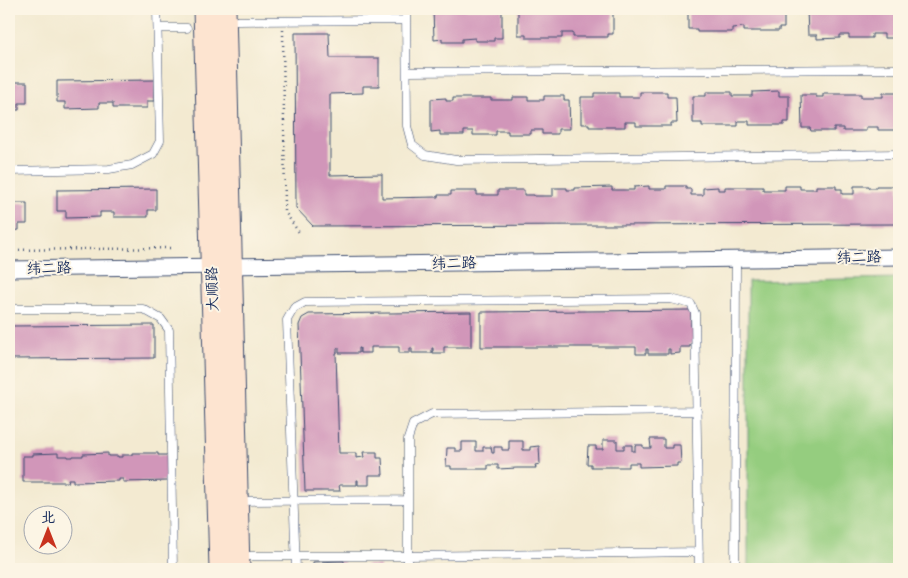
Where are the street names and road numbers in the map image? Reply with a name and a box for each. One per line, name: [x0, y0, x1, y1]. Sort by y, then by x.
street label: 纬二路: [836, 247, 882, 267]
street label: 纬二路: [431, 253, 477, 273]
street label: 纬二路: [26, 258, 72, 278]
street label: 大顺路: [201, 266, 223, 312]

